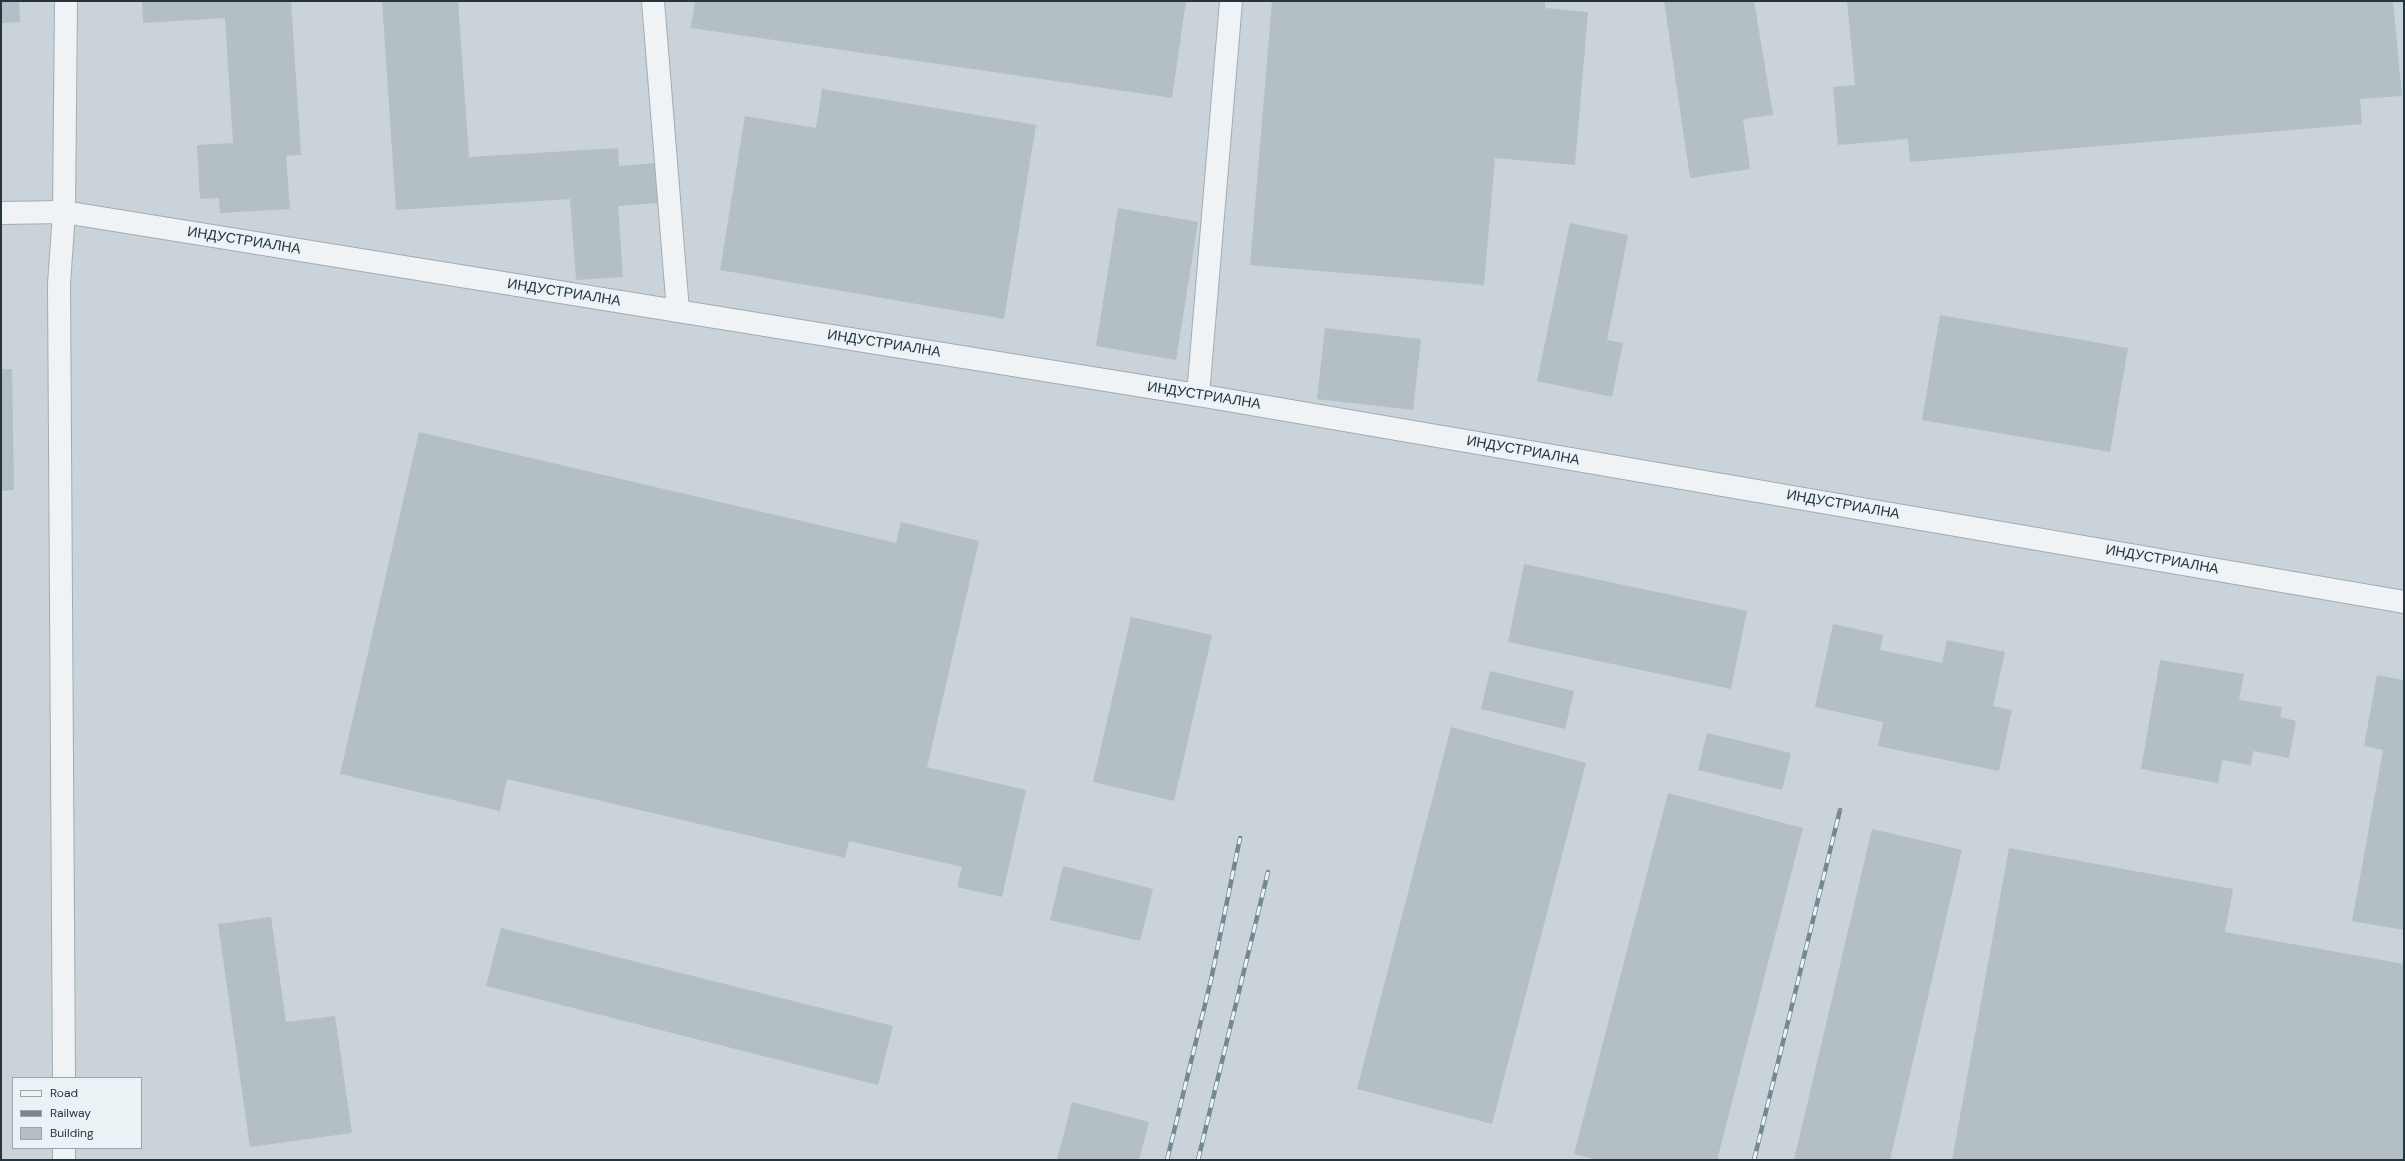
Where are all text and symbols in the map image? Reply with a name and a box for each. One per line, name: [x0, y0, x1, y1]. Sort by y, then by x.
street label: ИНДУСТРИАЛНА: [186, 224, 302, 258]
street label: ИНДУСТРИАЛНА: [506, 276, 622, 310]
street label: ИНДУСТРИАЛНА: [826, 327, 942, 361]
street label: ИНДУСТРИАЛНА: [1146, 379, 1262, 413]
street label: ИНДУСТРИАЛНА: [1465, 433, 1581, 469]
street label: ИНДУСТРИАЛНА: [1785, 487, 1901, 523]
street label: ИНДУСТРИАЛНА: [2104, 542, 2220, 578]
legend: [12, 1077, 142, 1149]
text: Road: [50, 1085, 78, 1101]
text: Railway: [50, 1105, 91, 1121]
text: Building: [50, 1125, 94, 1141]

